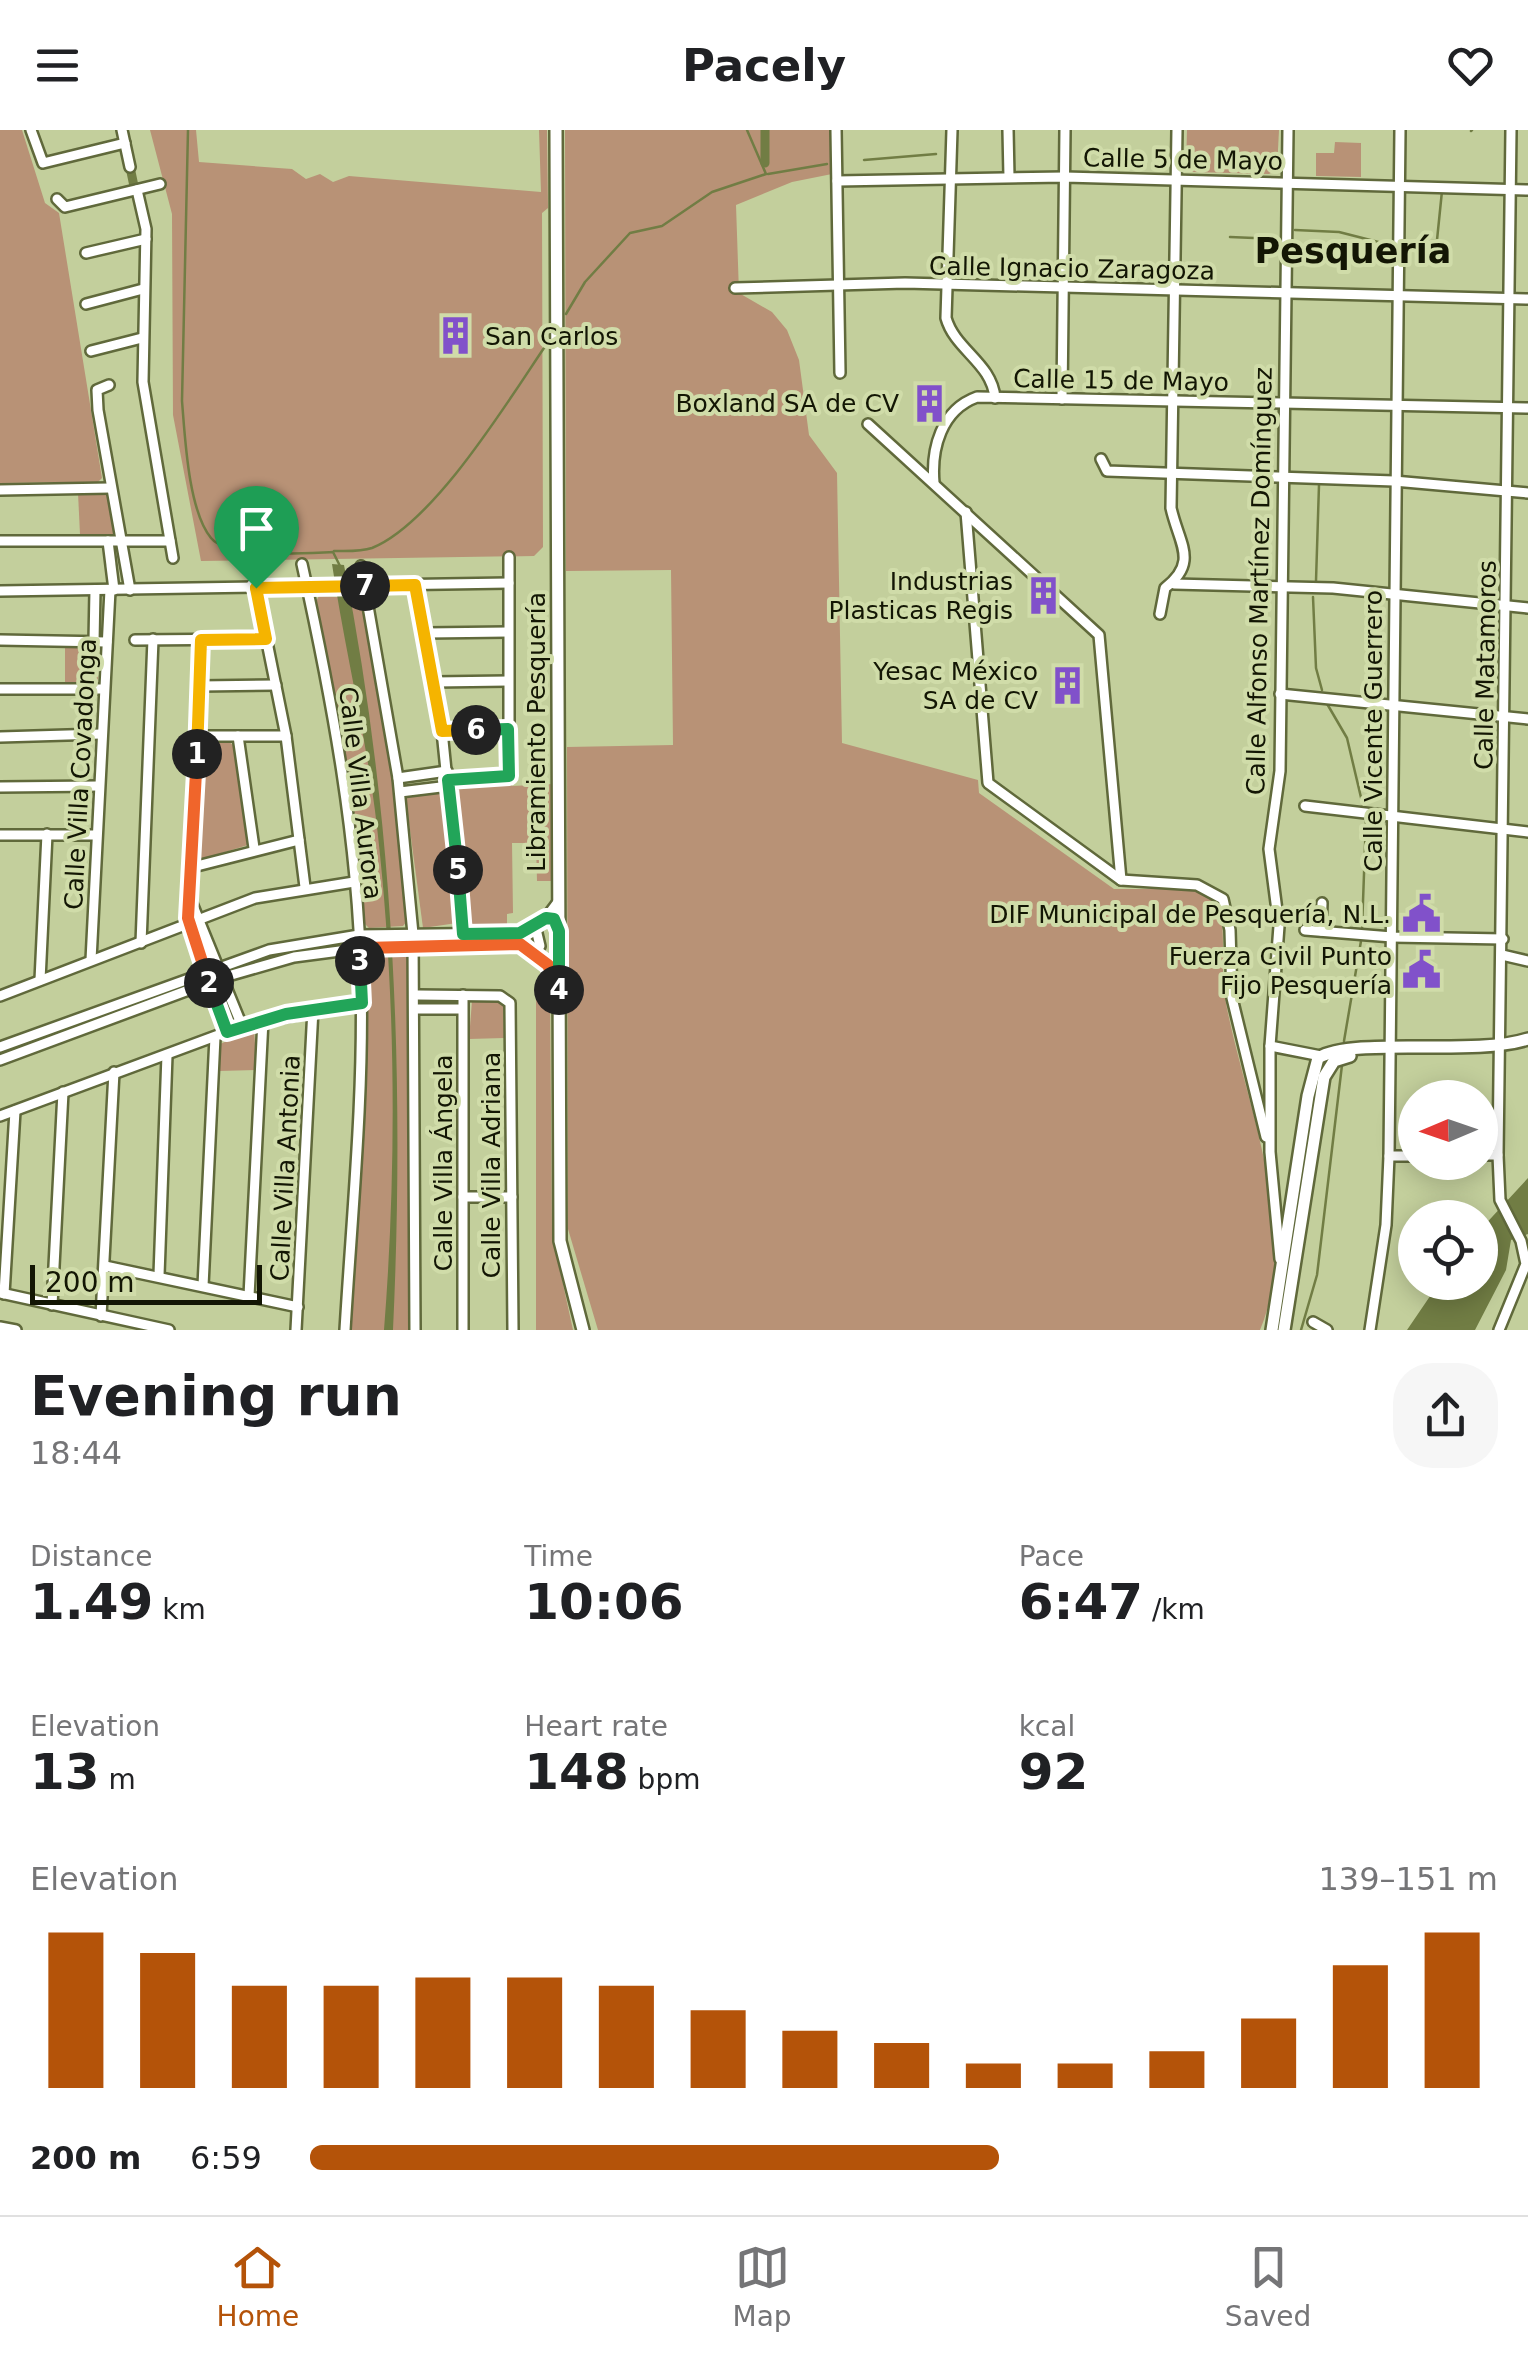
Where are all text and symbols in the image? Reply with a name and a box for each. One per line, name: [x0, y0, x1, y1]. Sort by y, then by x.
icon: menu: [30, 38, 85, 93]
icon: heart: [1443, 38, 1498, 93]
text: Pacely: [682, 39, 846, 92]
street label: Calle 5 de Mayo: [1083, 143, 1283, 176]
district label: Pesquería: [1255, 231, 1451, 271]
street label: Calle Ignacio Zaragoza: [929, 252, 1215, 285]
building icon: San Carlos: [434, 315, 476, 357]
place label: San Carlos: [485, 322, 618, 351]
street label: Calle 15 de Mayo: [1013, 364, 1229, 397]
street label: Calle Alfonso Martínez Domínguez: [1241, 367, 1278, 795]
building icon: Boxland SA de CV: [908, 382, 950, 424]
place label: Boxland SA de CV: [675, 389, 899, 418]
pin: [214, 486, 299, 589]
icon: arrive: [229, 501, 284, 556]
street label: Calle Matamoros: [1469, 560, 1502, 770]
pin: 7: [340, 561, 390, 611]
place label: Industrias Plasticas Regis: [828, 567, 1013, 625]
text: 7: [355, 569, 375, 602]
building icon: Industrias Plasticas Regis: [1022, 574, 1064, 616]
street label: Calle Vicente Guerrero: [1359, 590, 1388, 872]
street label: Libramiento Pesquería: [522, 592, 551, 872]
street label: Calle Villa Covadonga: [59, 638, 102, 910]
place label: Yesac México SA de CV: [872, 657, 1038, 715]
building icon: Yesac México SA de CV: [1047, 664, 1089, 706]
street label: Calle Villa Aurora: [333, 685, 388, 901]
pin: 6: [451, 705, 501, 755]
text: 6: [466, 713, 486, 746]
pin: 1: [172, 729, 222, 779]
text: 1: [187, 737, 207, 770]
pin: 5: [433, 845, 483, 895]
text: 5: [448, 853, 468, 886]
public building icon: DIF Municipal de Pesquería, N.L.: [1400, 893, 1442, 935]
place label: DIF Municipal de Pesquería, N.L.: [989, 900, 1391, 929]
pin: 3: [335, 936, 385, 986]
place label: Fuerza Civil Punto Fijo Pesquería: [1169, 942, 1392, 1000]
text: 3: [350, 944, 370, 977]
public building icon: Fuerza Civil Punto Fijo Pesquería: [1401, 949, 1443, 991]
pin: 2: [184, 958, 234, 1008]
pin: 4: [534, 965, 584, 1015]
text: 2: [199, 966, 219, 999]
text: 4: [549, 973, 569, 1006]
street label: Calle Villa Adriana: [477, 1052, 506, 1278]
street label: Calle Villa Antonia: [265, 1054, 306, 1282]
street label: Calle Villa Ángela: [429, 1054, 458, 1272]
north arrow: [1398, 1080, 1498, 1180]
map controls: [1398, 1080, 1498, 1300]
button: locate: [1398, 1200, 1498, 1300]
scale bar: [30, 1260, 262, 1304]
text: 200 m: [45, 1266, 135, 1299]
button: share: [1393, 1363, 1498, 1468]
text: Evening run: [30, 1364, 402, 1428]
text: 18:44: [30, 1434, 122, 1472]
text: Distance: [30, 1540, 152, 1573]
text: Time: [524, 1540, 593, 1573]
text: Pace: [1019, 1540, 1084, 1573]
text: 1.49: [30, 1573, 153, 1631]
text: 10:06: [524, 1573, 683, 1631]
text: 6:47: [1019, 1573, 1143, 1631]
text: km: [153, 1593, 206, 1626]
text: /km: [1143, 1593, 1205, 1626]
text: Elevation: [30, 1710, 160, 1743]
text: Heart rate: [524, 1710, 668, 1743]
text: kcal: [1019, 1710, 1075, 1743]
text: 13: [30, 1743, 100, 1801]
text: 148: [524, 1743, 629, 1801]
text: 92: [1019, 1743, 1088, 1801]
text: m: [100, 1763, 136, 1796]
text: bpm: [629, 1763, 700, 1796]
text: Elevation: [30, 1860, 179, 1898]
text: 139–151 m: [1319, 1860, 1498, 1898]
text: 200 m: [30, 2139, 141, 2177]
text: 6:59: [190, 2139, 262, 2177]
tab: Home: [217, 2240, 299, 2333]
tab: Map: [733, 2240, 792, 2333]
tab: Saved: [1225, 2240, 1311, 2333]

